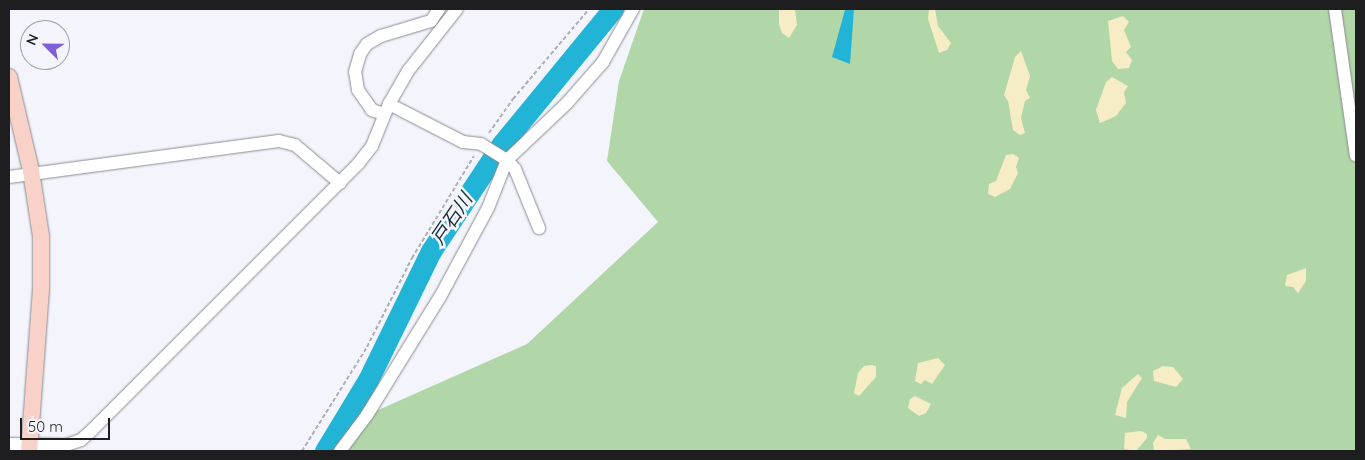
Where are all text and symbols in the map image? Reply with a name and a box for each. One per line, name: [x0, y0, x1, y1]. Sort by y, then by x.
north arrow: [20, 20, 70, 70]
text: N: [22, 31, 42, 48]
water label: 戸石川: [427, 189, 477, 249]
scale bar: [22, 408, 112, 440]
text: 50 m: [28, 417, 63, 436]

